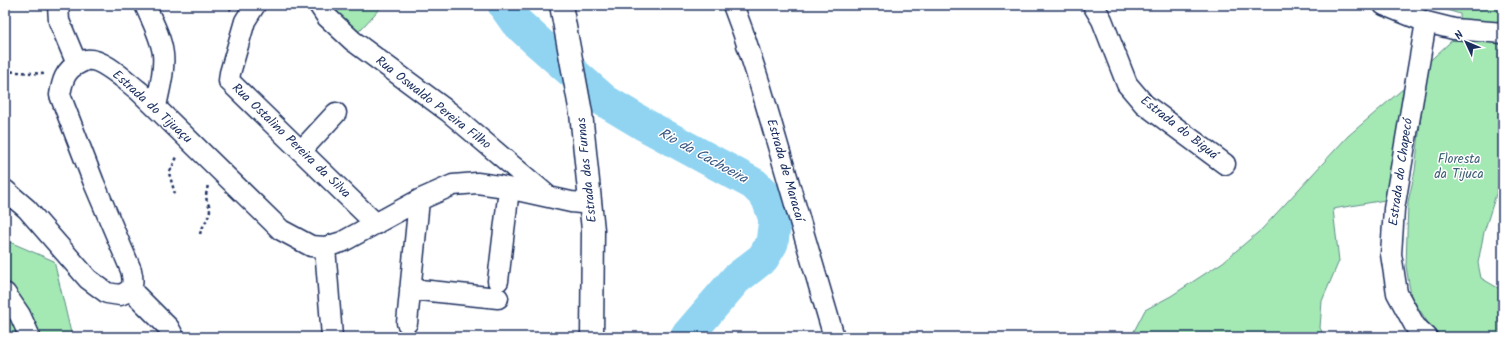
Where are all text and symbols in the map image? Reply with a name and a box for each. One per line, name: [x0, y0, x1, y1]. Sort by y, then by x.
north arrow: [1446, 22, 1486, 62]
text: N: [1451, 27, 1468, 45]
street label: Rua Oswaldo Pereira Filho: [371, 51, 495, 155]
street label: Estrada do Tijuaçu: [107, 65, 197, 149]
street label: Rua Ostalino Pereira da Silva: [227, 78, 355, 204]
street label: Estrada do Biguá: [1136, 91, 1224, 166]
street label: Estrada das Furnas: [571, 116, 603, 224]
street label: Estrada de Maracaí: [760, 116, 810, 226]
street label: Estrada do Chapecó: [1383, 116, 1419, 227]
water label: Rio da Cachoeira: [655, 123, 753, 190]
park label: Floresta da Tijuca: [1434, 149, 1484, 185]

